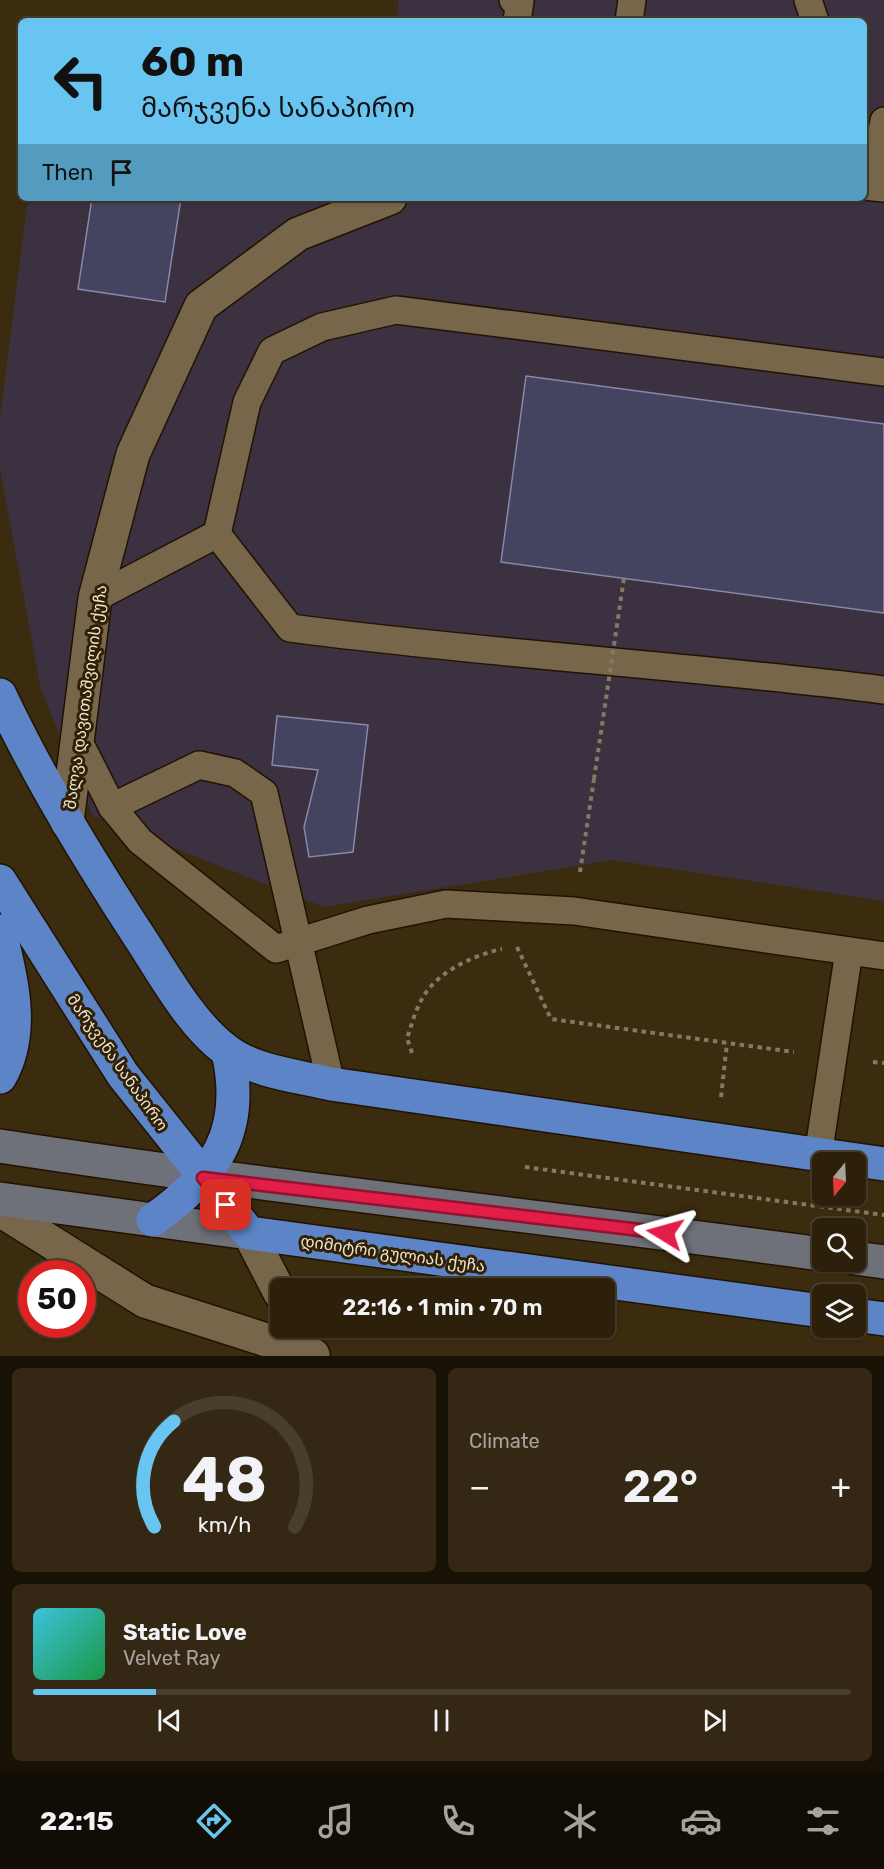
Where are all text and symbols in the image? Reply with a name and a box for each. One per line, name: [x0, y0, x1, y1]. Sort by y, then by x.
text: 60 m: [141, 37, 244, 87]
icon: left: [42, 42, 120, 120]
text: მარჯვენა სანაპირო: [141, 92, 415, 124]
icon: arrive: [105, 156, 138, 189]
text: Then: [42, 159, 93, 186]
street label: შალვა დავითაშვილის ქუჩა: [60, 584, 112, 811]
street label: მარჯვენა სანაპირო: [63, 990, 172, 1134]
north arrow: [812, 1152, 866, 1206]
map controls: [812, 1152, 866, 1338]
pin: [200, 1179, 251, 1230]
icon: arrive: [209, 1188, 242, 1221]
position arrow: [633, 1201, 697, 1265]
button: search: [812, 1218, 866, 1272]
street label: დიმიტრი გულიას ქუჩა: [299, 1231, 486, 1277]
speed limit sign: 50: [18, 1260, 96, 1338]
button: layers: [812, 1284, 866, 1338]
text: 22:16 · 1 min · 70 m: [343, 1294, 542, 1321]
text: Climate: [469, 1429, 540, 1453]
text: 48: [182, 1443, 266, 1517]
text: 22°: [623, 1460, 698, 1513]
text: −: [469, 1467, 490, 1506]
text: +: [830, 1467, 851, 1506]
text: km/h: [197, 1512, 251, 1537]
text: Static Love: [123, 1619, 247, 1646]
text: Velvet Ray: [123, 1646, 221, 1670]
icon: previous: [153, 1704, 186, 1737]
icon: pause: [425, 1704, 458, 1737]
icon: next: [698, 1704, 731, 1737]
icon: directions: [193, 1800, 235, 1842]
icon: music: [315, 1800, 357, 1842]
icon: phone: [437, 1800, 479, 1842]
icon: climate: [559, 1800, 601, 1842]
icon: car: [680, 1800, 722, 1842]
icon: filters: [802, 1800, 844, 1842]
text: 22:15: [40, 1805, 114, 1837]

